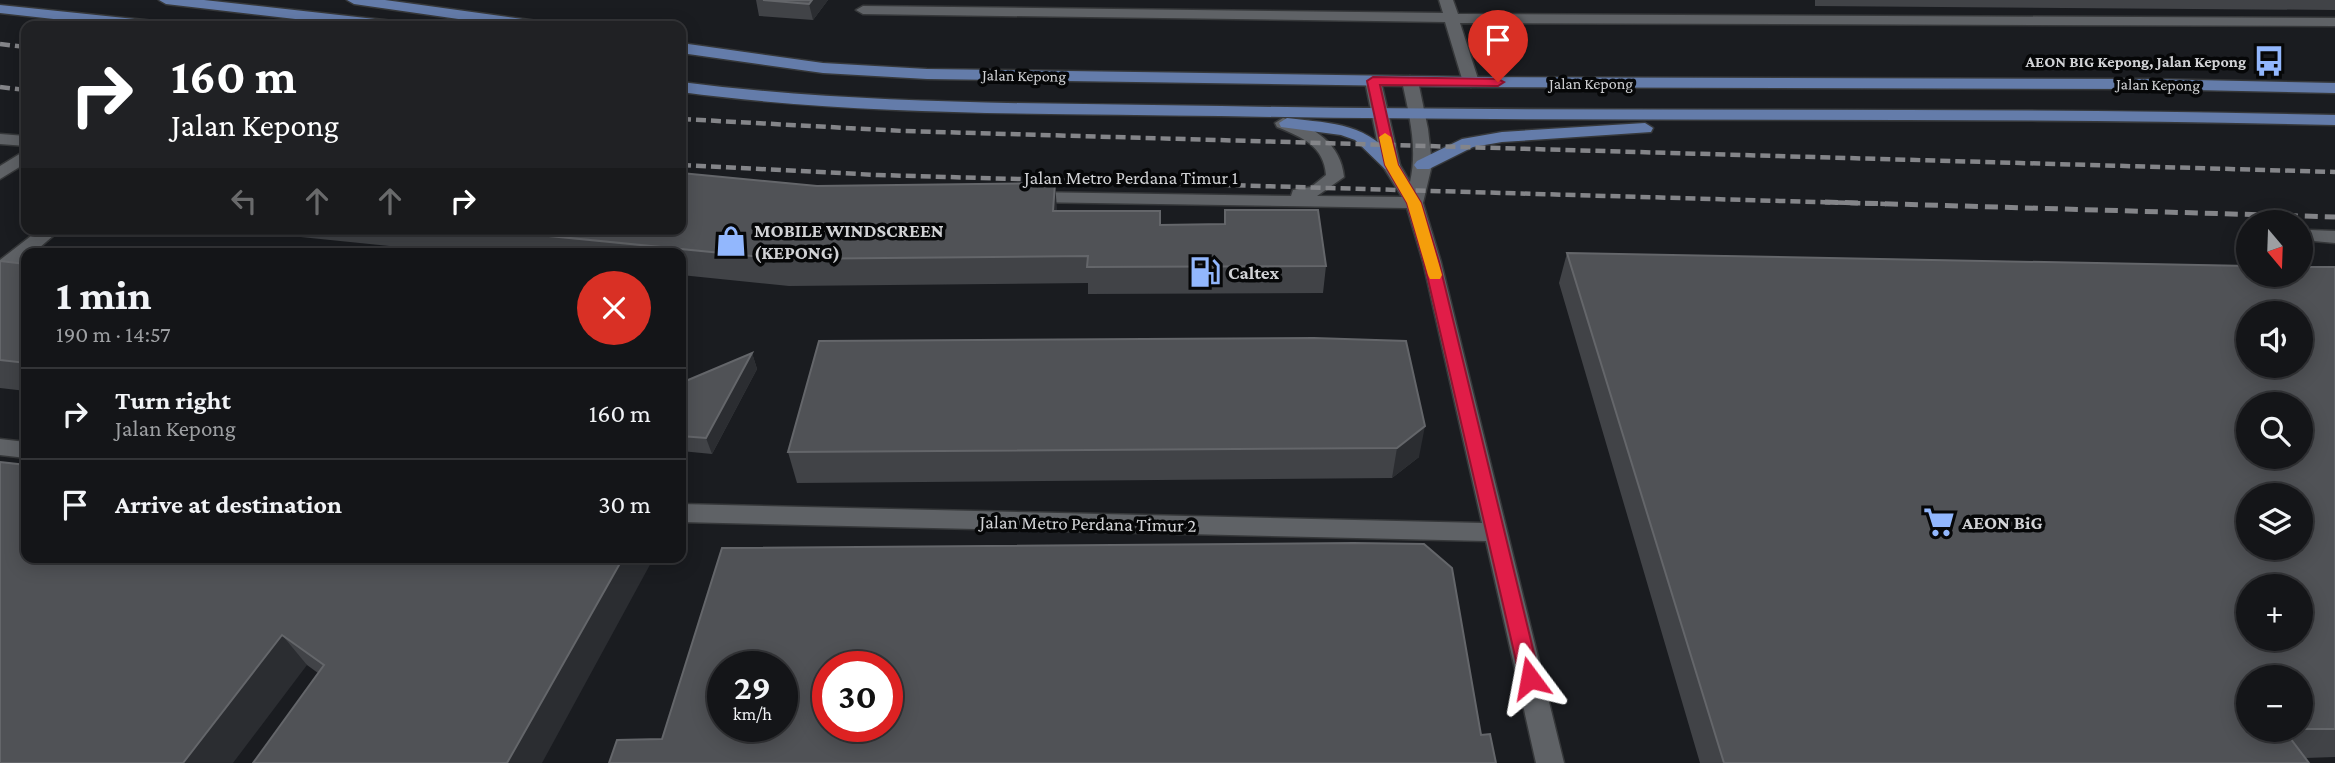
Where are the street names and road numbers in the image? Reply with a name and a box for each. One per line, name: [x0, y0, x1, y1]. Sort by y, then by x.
street label: Jalan Kepong: [980, 66, 1066, 86]
street label: Jalan Kepong: [1547, 75, 1633, 93]
street label: Jalan Kepong: [2114, 75, 2200, 95]
street label: Jalan Metro Perdana Timur 1: [1022, 167, 1238, 188]
street label: Jalan Metro Perdana Timur 2: [977, 511, 1197, 536]

